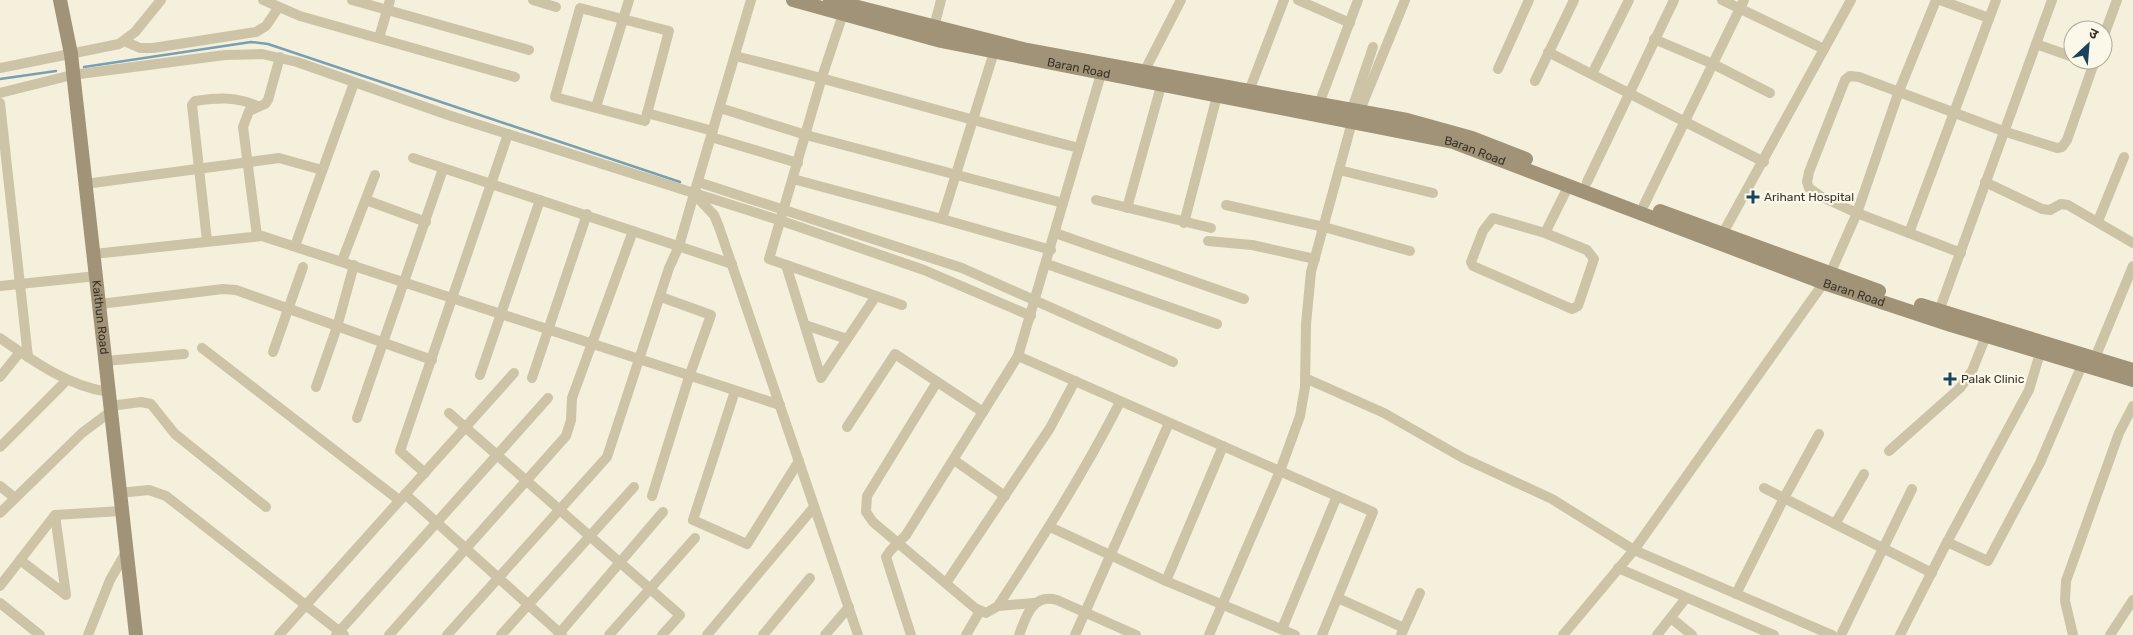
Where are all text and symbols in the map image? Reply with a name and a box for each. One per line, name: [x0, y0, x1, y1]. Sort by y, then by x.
north arrow: [2063, 20, 2113, 70]
text: उ: [2086, 24, 2102, 44]
street label: Baran Road: [1046, 55, 1112, 81]
street label: Baran Road: [1443, 133, 1508, 168]
marker: Arihant Hospital: [1746, 190, 1760, 204]
place label: Arihant Hospital: [1764, 190, 1854, 204]
street label: Baran Road: [1821, 276, 1887, 310]
street label: Kaithun Road: [89, 279, 112, 355]
marker: Palak Clinic: [1943, 372, 1957, 386]
place label: Palak Clinic: [1961, 372, 2025, 386]

